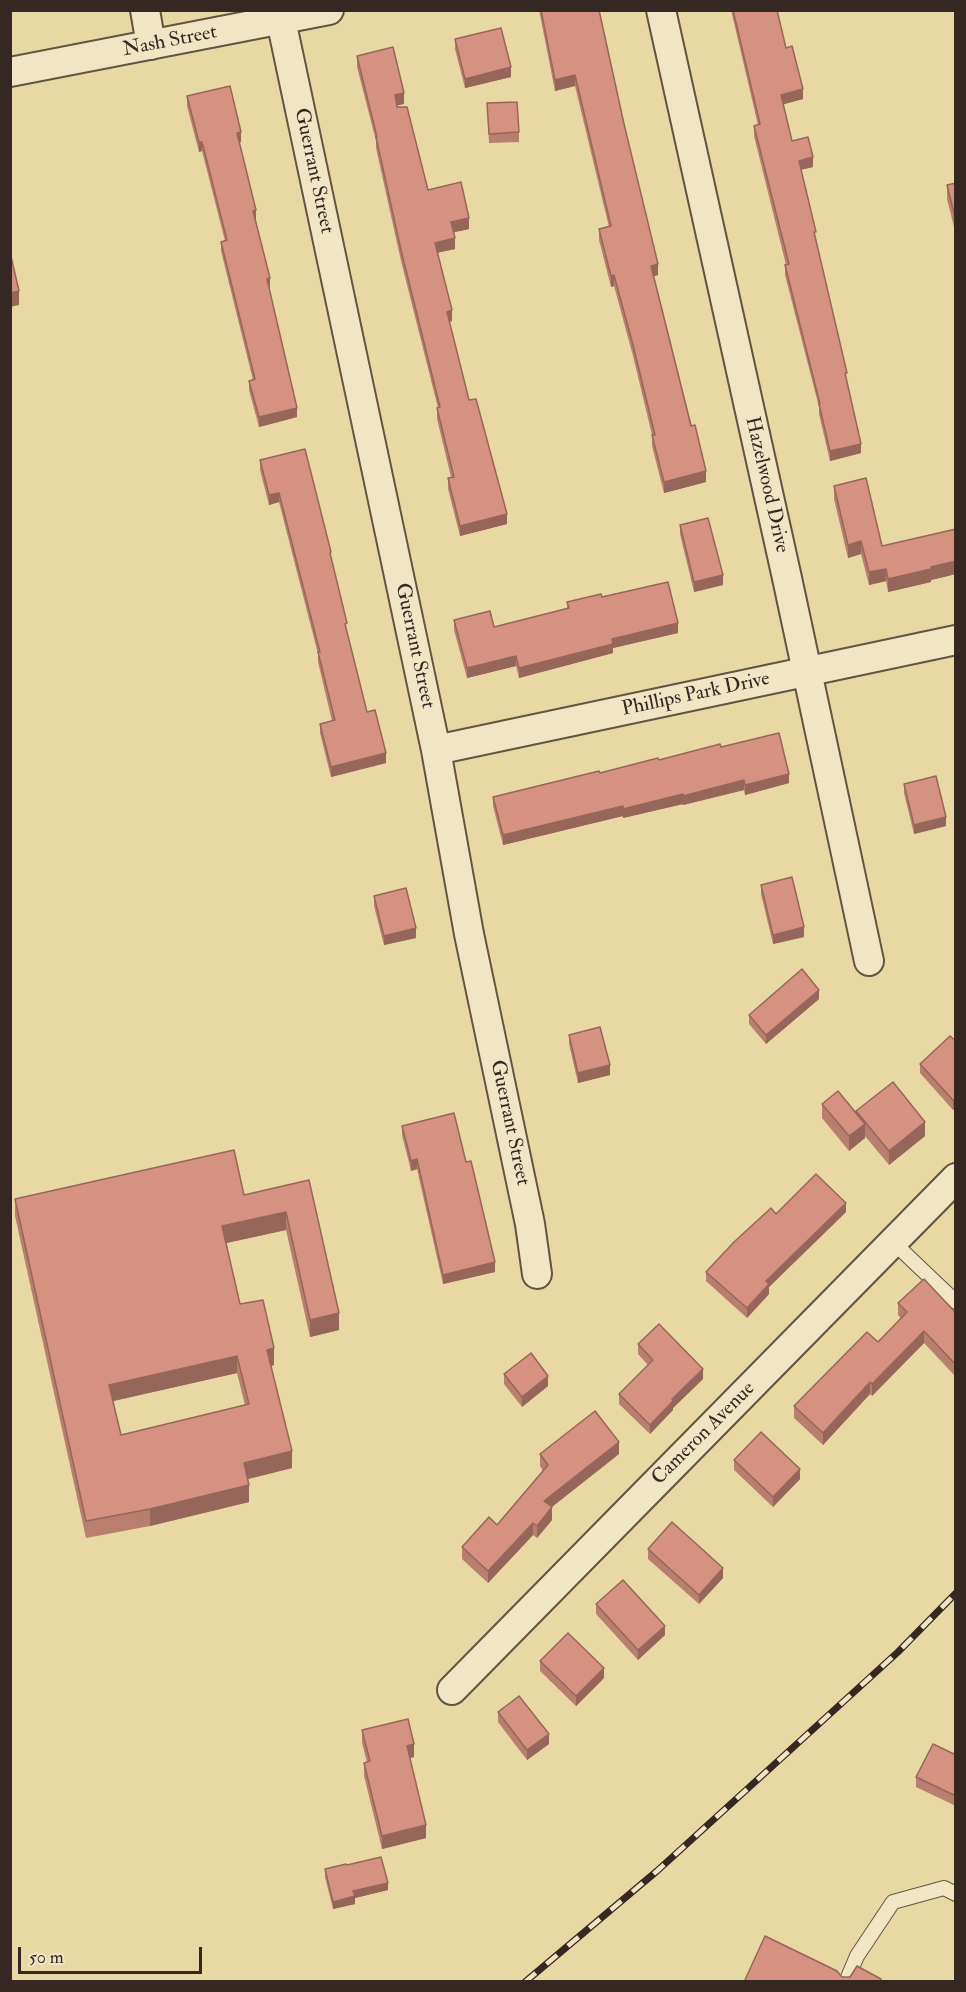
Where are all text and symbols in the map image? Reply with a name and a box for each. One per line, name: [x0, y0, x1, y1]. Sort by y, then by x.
street label: Nash Street: [121, 21, 219, 63]
street label: Guerrant Street: [288, 106, 338, 236]
street label: Hazelwood Drive: [739, 415, 793, 555]
street label: Guerrant Street: [389, 581, 439, 711]
street label: Phillips Park Drive: [620, 668, 772, 722]
street label: Guerrant Street: [484, 1058, 534, 1188]
street label: Cameron Avenue: [647, 1377, 761, 1491]
scale bar: [21, 1935, 206, 1973]
text: 50 m: [29, 1946, 64, 1969]

